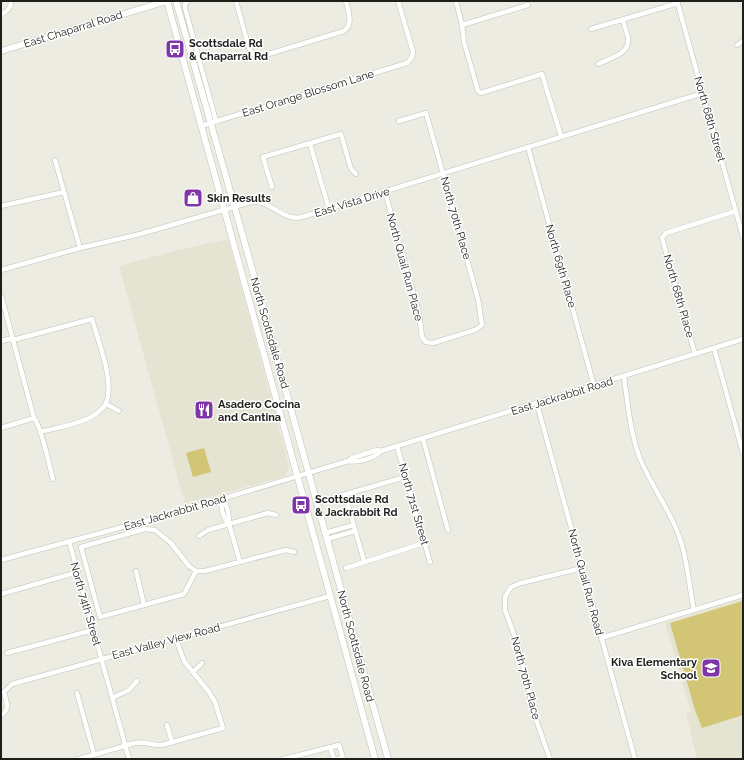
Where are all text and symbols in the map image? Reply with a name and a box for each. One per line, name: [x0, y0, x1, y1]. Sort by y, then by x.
street label: East Chaparral Road: [22, 8, 124, 51]
place label: Scottsdale Rd & Chaparral Rd: [189, 37, 268, 63]
bus stop icon: Scottsdale Rd & Chaparral Rd: [164, 38, 186, 60]
street label: East Orange Blossom Lane: [241, 67, 376, 120]
street label: North 68th Street: [691, 75, 728, 164]
street label: North 70th Place: [437, 175, 474, 262]
street label: East Vista Drive: [313, 185, 392, 220]
shop icon: Skin Results: [182, 187, 204, 209]
place label: Skin Results: [207, 192, 272, 205]
street label: North Quail Run Place: [384, 212, 425, 323]
street label: North 69th Place: [542, 223, 579, 310]
street label: North 68th Place: [660, 253, 697, 340]
street label: North Scottsdale Road: [247, 276, 292, 390]
street label: East Jackrabbit Road: [510, 375, 615, 418]
place label: Asadero Cocina and Cantina: [218, 398, 300, 424]
restaurant icon: Asadero Cocina and Cantina: [193, 399, 215, 421]
street label: North 71st Street: [396, 462, 432, 547]
street label: East Jackrabbit Road: [122, 492, 228, 533]
place label: Scottsdale Rd & Jackrabbit Rd: [315, 493, 398, 519]
bus stop icon: Scottsdale Rd & Jackrabbit Rd: [290, 494, 312, 516]
street label: North Quail Run Road: [565, 528, 606, 637]
street label: North 74th Street: [67, 561, 104, 648]
street label: North Scottsdale Road: [334, 589, 377, 703]
street label: East Valley View Road: [111, 621, 222, 662]
street label: North 70th Place: [508, 635, 543, 722]
place label: Kiva Elementary School: [611, 656, 698, 682]
school or university icon: Kiva Elementary School: [700, 657, 722, 679]

